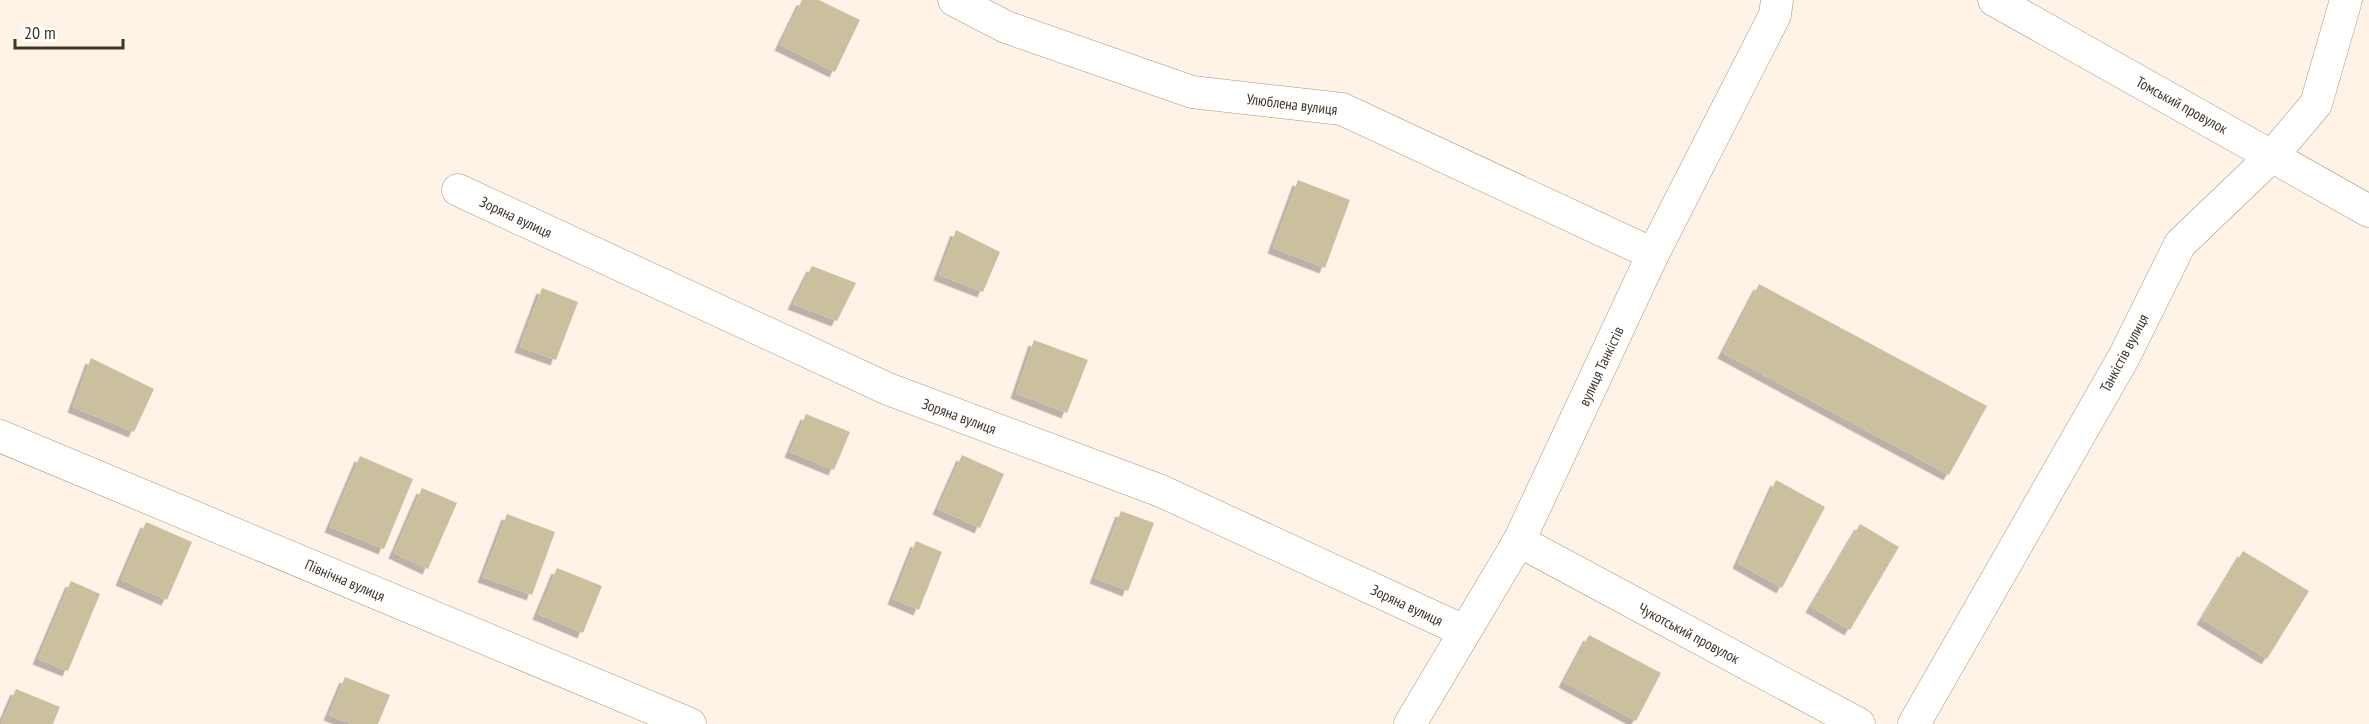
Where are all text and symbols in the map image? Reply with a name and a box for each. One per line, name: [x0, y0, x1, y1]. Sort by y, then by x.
scale bar: [15, 12, 123, 50]
text: 20 m: [24, 21, 56, 44]
street label: Томський провулок: [2133, 72, 2231, 138]
street label: Улюблена вулиця: [1245, 89, 1339, 119]
street label: Зоряна вулиця: [477, 192, 555, 242]
street label: Танкістів вулиця: [2095, 310, 2153, 395]
street label: вулиця Танкістів: [1574, 323, 1628, 409]
street label: Зоряна вулиця: [919, 394, 999, 438]
street label: Північна вулиця: [302, 555, 388, 605]
street label: Зоряна вулиця: [1368, 580, 1446, 630]
street label: Чукотський провулок: [1635, 598, 1743, 668]

